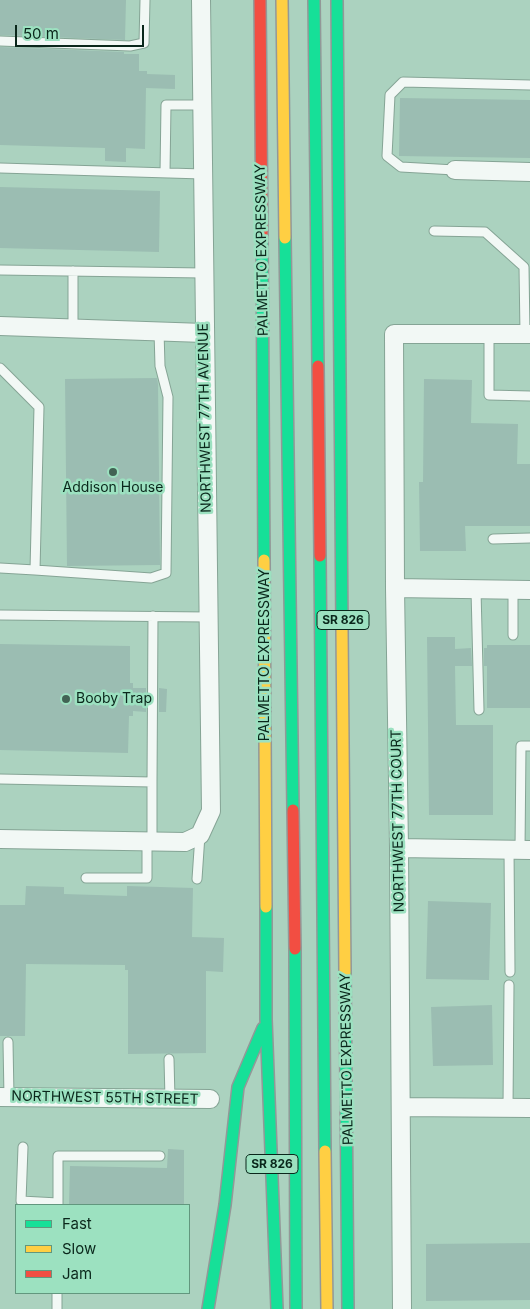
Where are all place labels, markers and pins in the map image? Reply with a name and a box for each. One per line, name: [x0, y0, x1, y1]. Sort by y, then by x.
marker: Addison House: [107, 466, 119, 478]
place label: Addison House: [63, 480, 163, 496]
place label: Booby Trap: [76, 691, 152, 707]
marker: Booby Trap: [60, 693, 72, 705]

